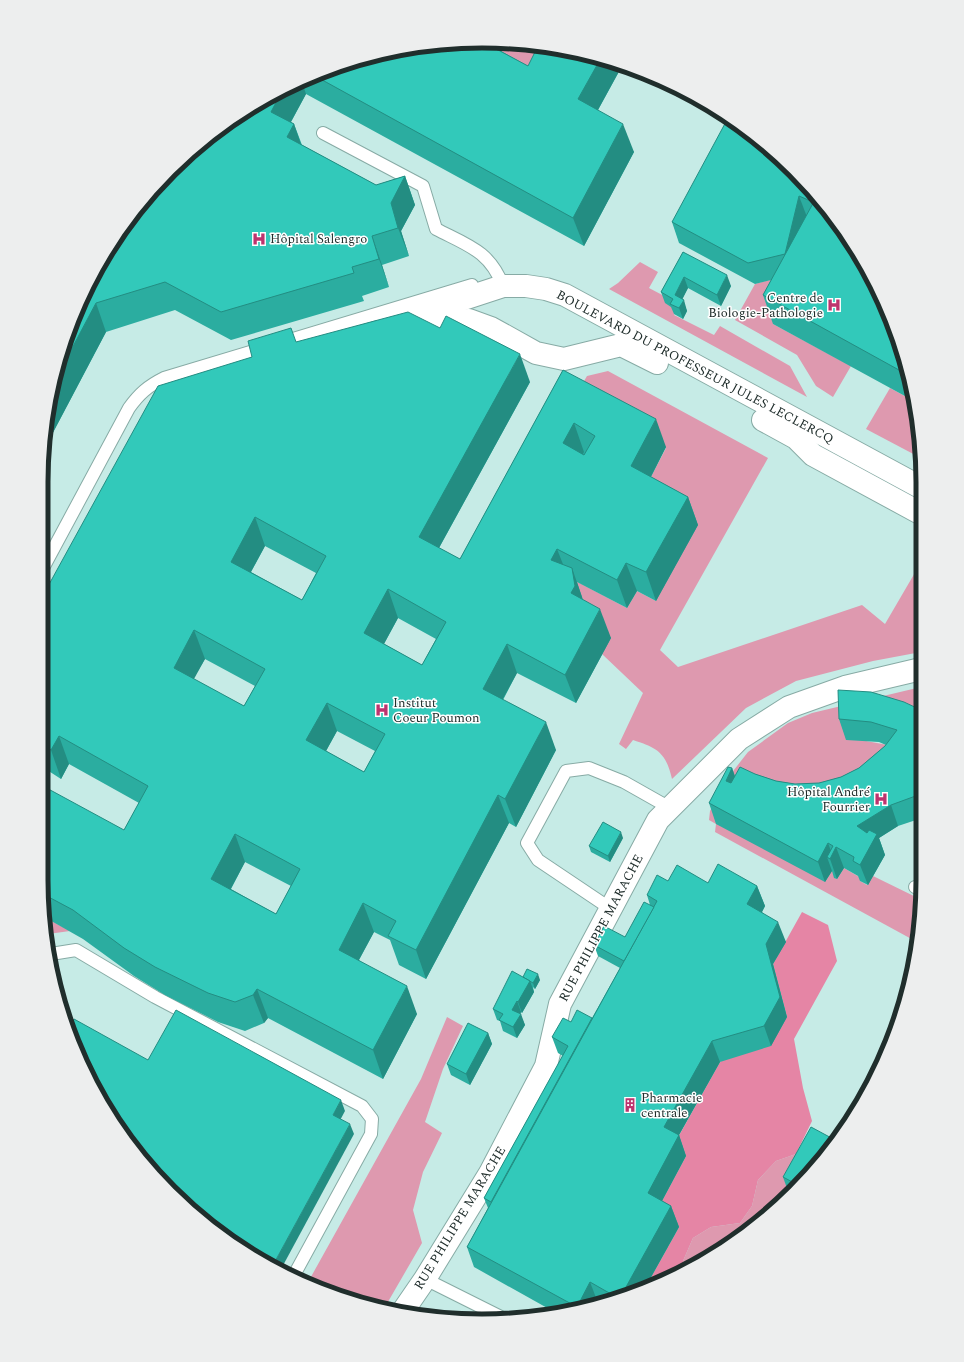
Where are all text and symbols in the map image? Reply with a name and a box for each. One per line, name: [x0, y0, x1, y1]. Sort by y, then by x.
place label: Hôpital Salengro: [270, 229, 367, 249]
hospital icon: Hôpital Salengro: [251, 231, 267, 247]
street label: BOULEVARD DU PROFESSEUR JULES LECLERCQ: [553, 285, 838, 449]
place label: Centre de Biologie-Pathologie: [708, 288, 823, 323]
hospital icon: Centre de Biologie-Pathologie: [826, 297, 842, 313]
place label: Institut Coeur Poumon: [393, 693, 480, 728]
hospital icon: Institut Coeur Poumon: [374, 702, 390, 718]
place label: Hôpital André Fourrier: [787, 782, 870, 817]
hospital icon: Hôpital André Fourrier: [873, 791, 889, 807]
street label: RUE PHILIPPE MARACHE: [554, 851, 648, 1005]
place label: Pharmacie centrale: [641, 1088, 702, 1123]
building icon: Pharmacie centrale: [622, 1097, 638, 1113]
street label: RUE PHILIPPE MARACHE: [409, 1142, 511, 1294]

